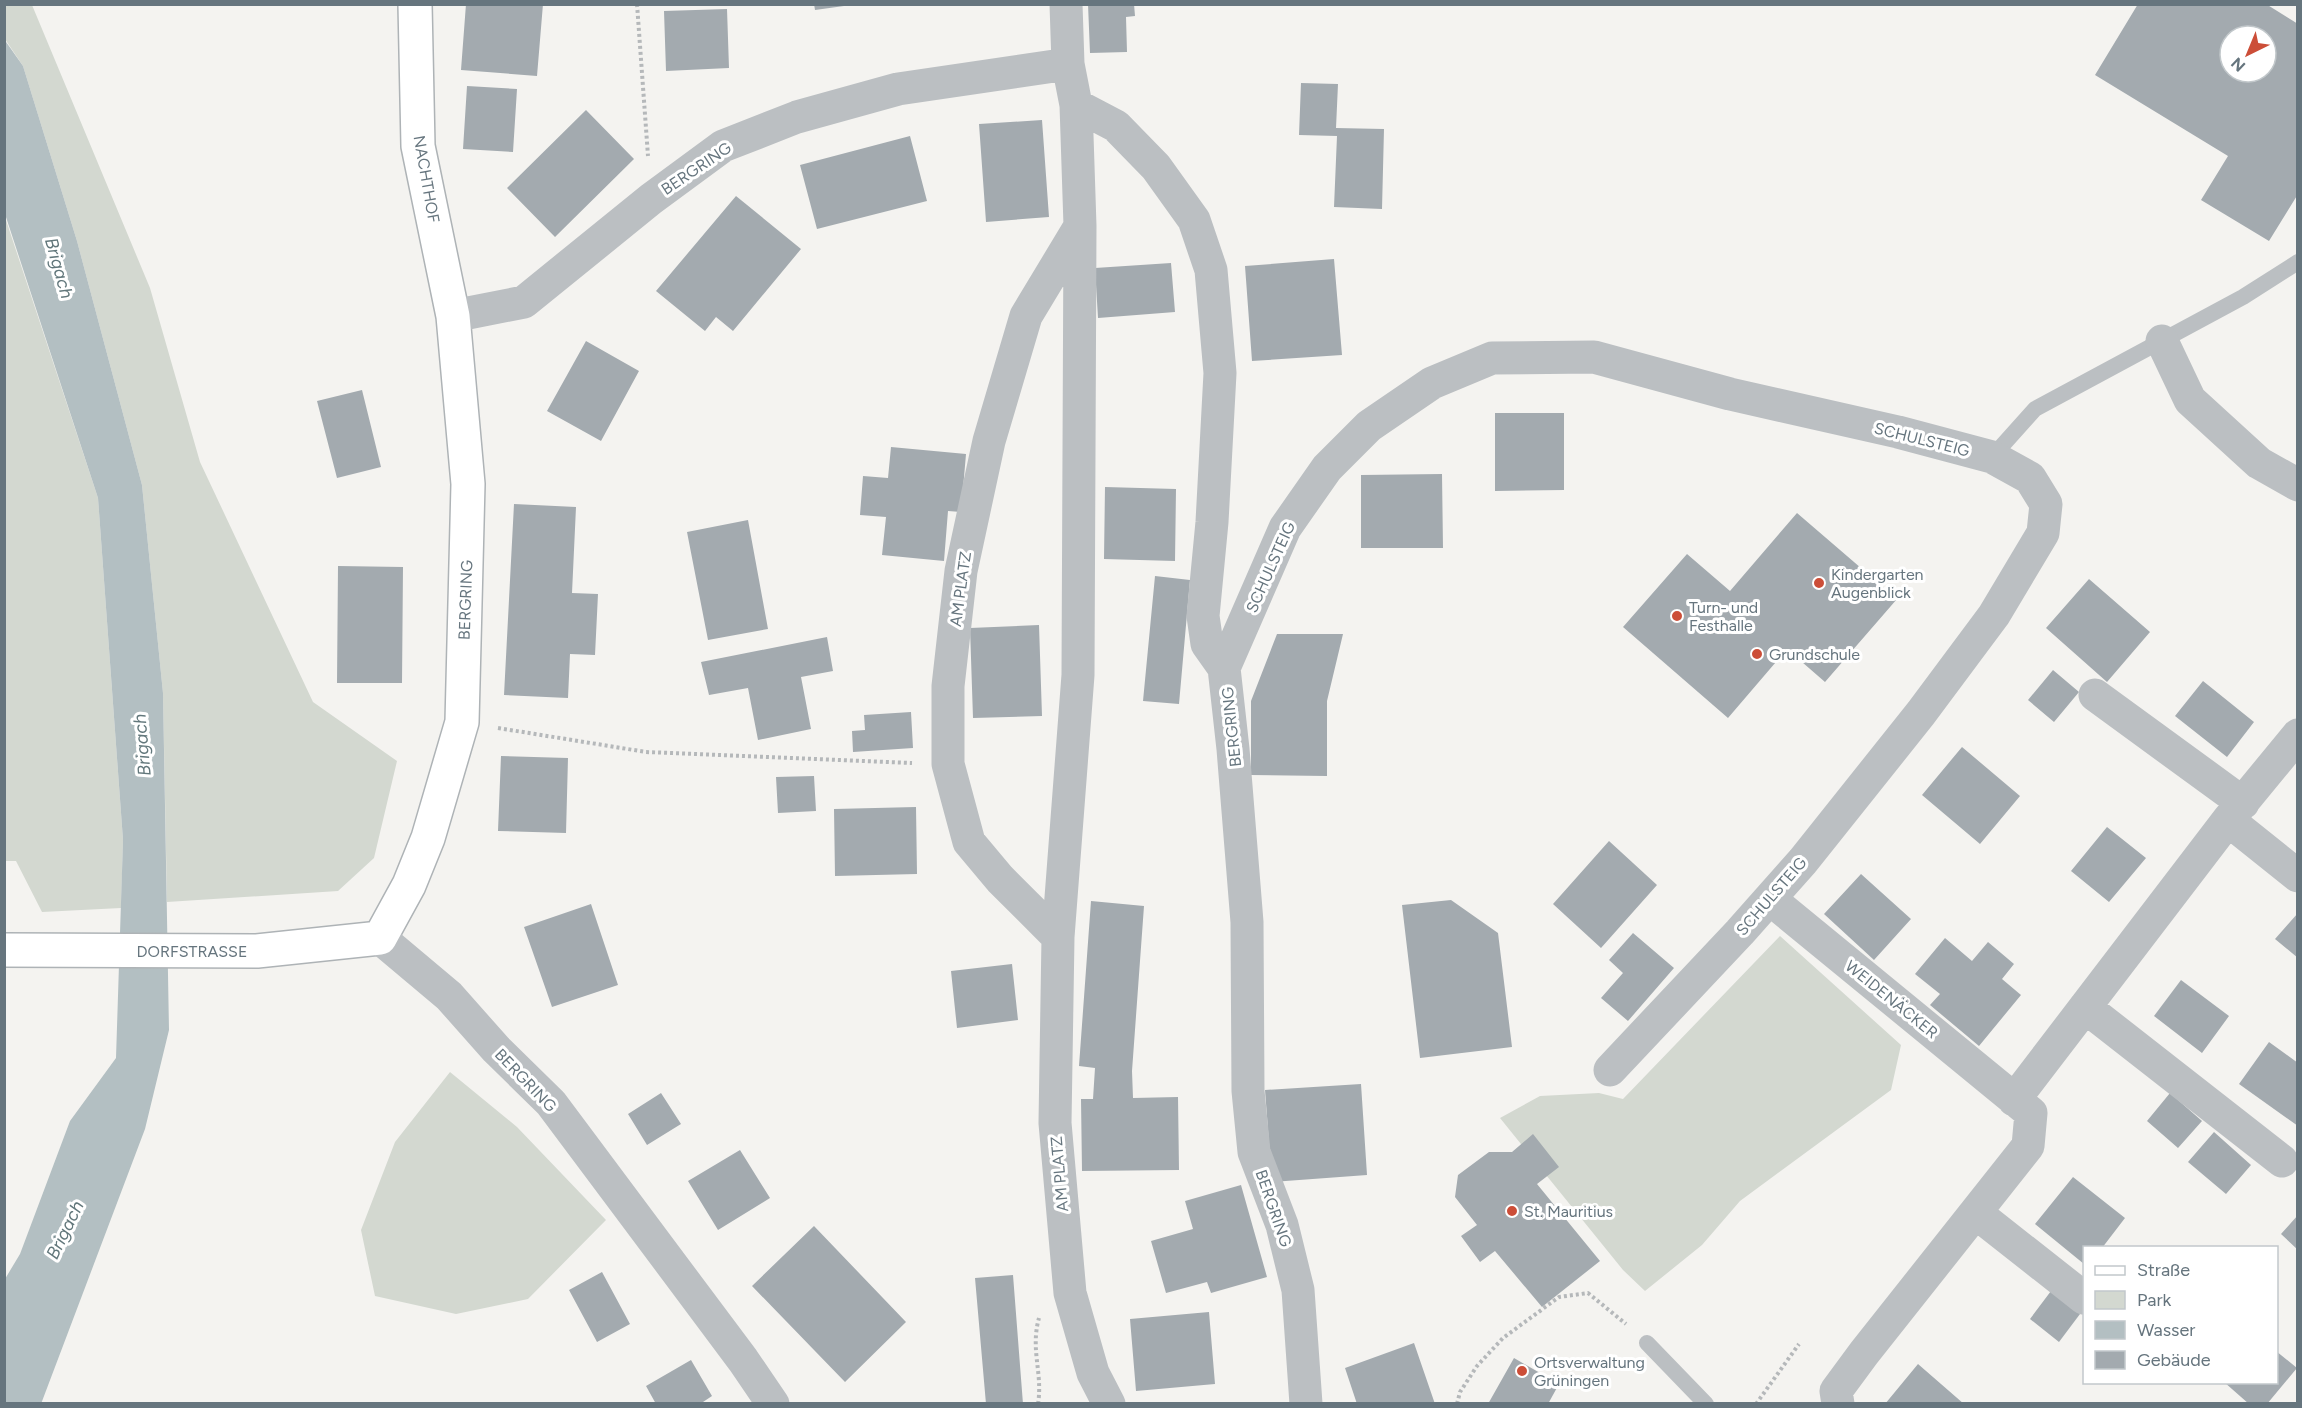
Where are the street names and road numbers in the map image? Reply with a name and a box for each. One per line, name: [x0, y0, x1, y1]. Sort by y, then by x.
street label: NACHTHOF: [409, 134, 444, 225]
street label: BERGRING: [658, 138, 735, 199]
street label: SCHULSTEIG: [1872, 418, 1972, 461]
street label: SCHULSTEIG: [1242, 519, 1299, 616]
street label: AM PLATZ: [946, 550, 975, 628]
street label: BERGRING: [455, 560, 476, 640]
street label: BERGRING: [1218, 686, 1245, 768]
street label: SCHULSTEIG: [1732, 853, 1811, 939]
street label: DORFSTRASSE: [137, 942, 247, 961]
street label: WEIDENÄCKER: [1842, 956, 1942, 1043]
street label: BERGRING: [491, 1045, 560, 1116]
street label: AM PLATZ: [1047, 1135, 1072, 1212]
street label: BERGRING: [1251, 1167, 1296, 1249]

